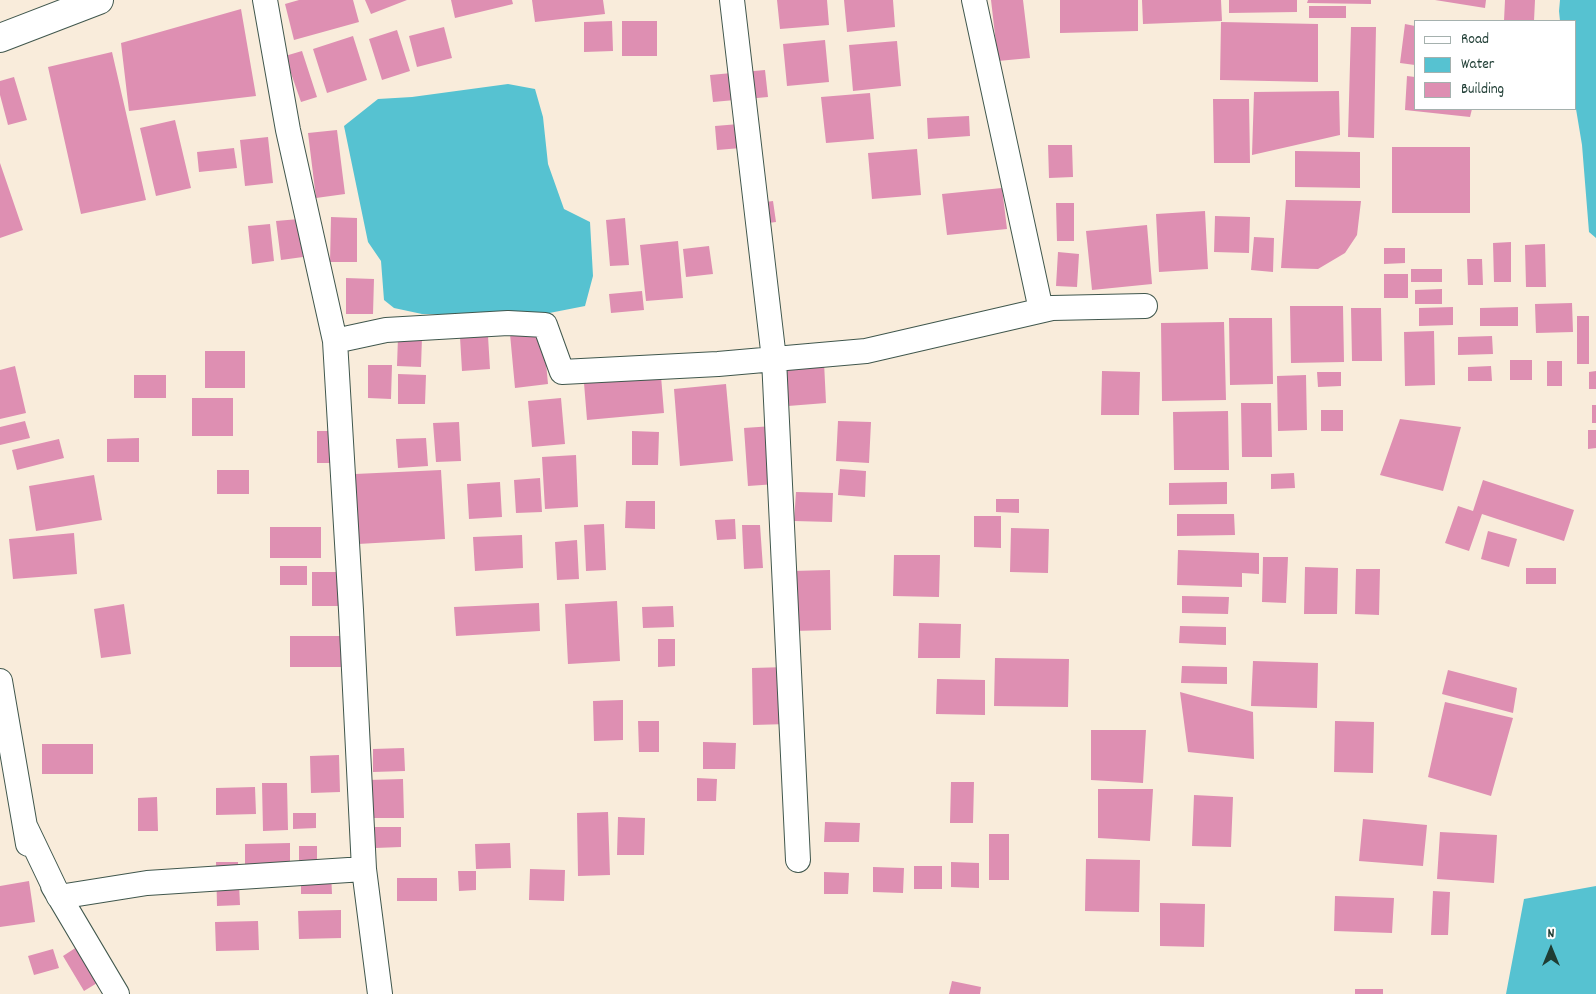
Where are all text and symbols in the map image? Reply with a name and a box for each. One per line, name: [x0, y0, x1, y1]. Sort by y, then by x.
legend: [1414, 20, 1576, 110]
text: Road: [1461, 29, 1489, 51]
text: Water: [1461, 54, 1494, 76]
text: Building: [1461, 79, 1504, 101]
north arrow: [1526, 924, 1576, 974]
text: N: [1548, 924, 1554, 944]

